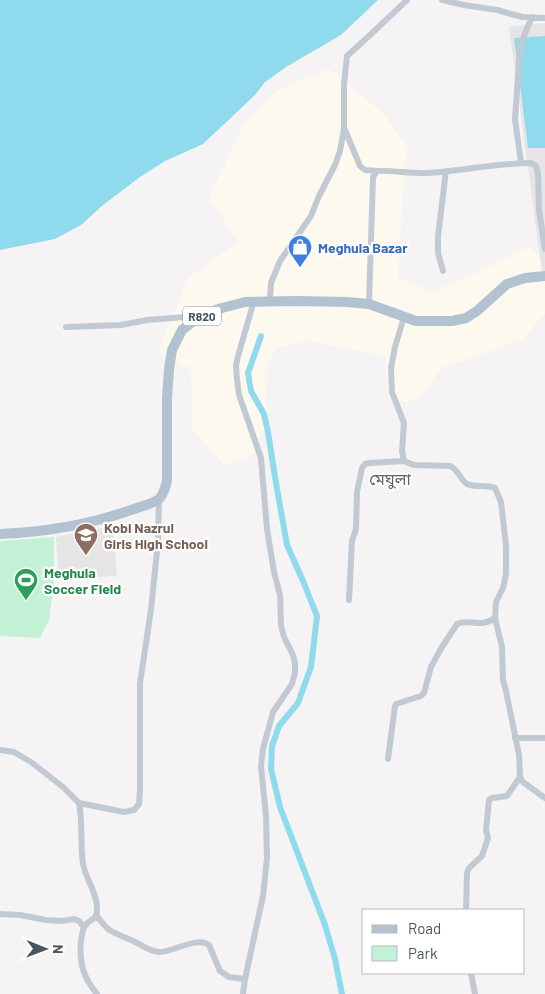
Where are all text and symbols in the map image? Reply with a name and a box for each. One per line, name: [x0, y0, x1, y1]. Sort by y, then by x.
shop icon: Meghula Bazar: [287, 234, 313, 268]
place label: Meghula Bazar: [318, 239, 408, 256]
road number: R820: [183, 306, 221, 326]
district label: মেঘুলা: [369, 469, 411, 489]
place label: Kobi Nazrul Girls High School: [104, 519, 208, 552]
school or university icon: Kobi Nazrul Girls High School: [73, 522, 99, 556]
place label: Meghula Soccer Field: [44, 564, 121, 597]
sports icon: Meghula Soccer Field: [13, 567, 39, 601]
legend: [362, 909, 525, 974]
text: Road: [408, 919, 441, 937]
north arrow: [20, 924, 70, 974]
text: N: [50, 944, 67, 954]
text: Park: [408, 944, 438, 962]

